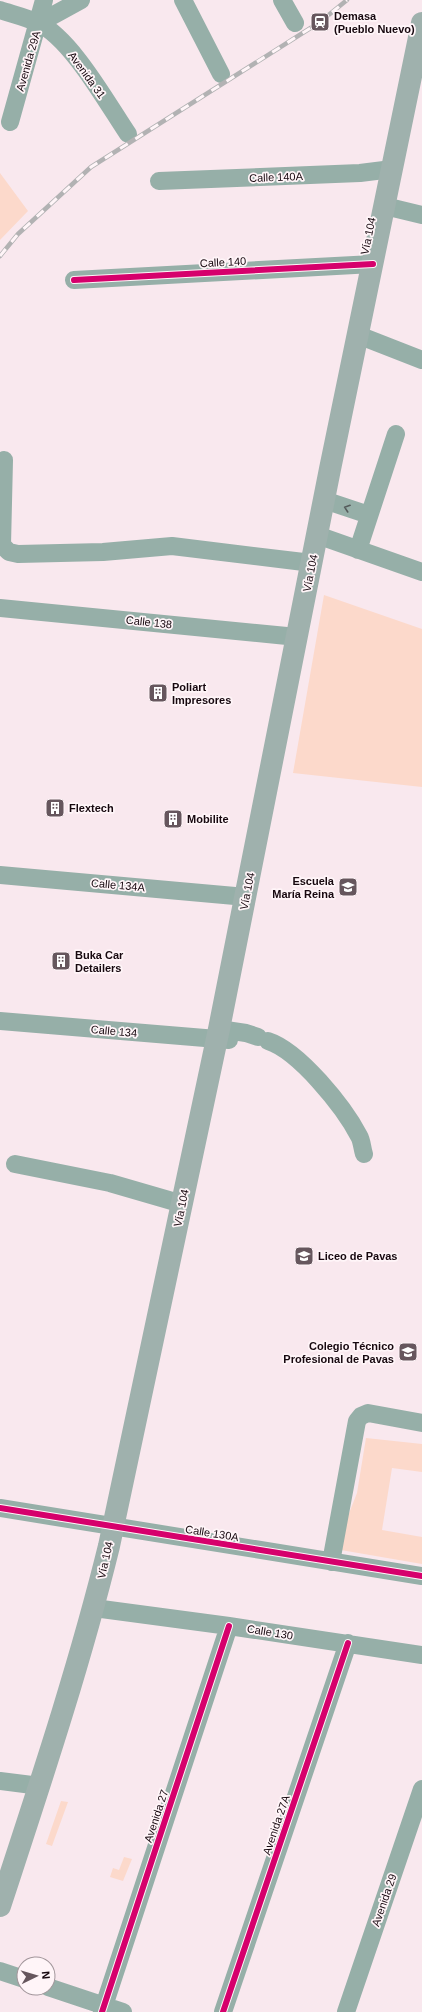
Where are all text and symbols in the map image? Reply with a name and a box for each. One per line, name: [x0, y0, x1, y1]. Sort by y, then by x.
place label: Demasa (Pueblo Nuevo): [334, 10, 415, 35]
station icon: Demasa (Pueblo Nuevo): [309, 11, 331, 33]
street label: Avenida 29A: [14, 29, 43, 93]
street label: Avenida 31: [66, 49, 108, 101]
street label: Calle 140A: [249, 170, 304, 184]
street label: Vía 104: [358, 216, 378, 256]
street label: Calle 140: [199, 255, 247, 269]
one-way arrow: [343, 504, 350, 513]
street label: Vía 104: [300, 553, 320, 593]
street label: Calle 138: [125, 614, 173, 630]
place label: Poliart Impresores: [172, 681, 231, 706]
building icon: Poliart Impresores: [147, 682, 169, 704]
building icon: Flextech: [44, 797, 66, 819]
place label: Flextech: [69, 802, 114, 814]
building icon: Mobilite: [162, 808, 184, 830]
place label: Mobilite: [187, 813, 229, 825]
street label: Vía 104: [237, 871, 257, 911]
place label: Escuela María Reina: [272, 875, 335, 900]
school or university icon: Escuela María Reina: [337, 876, 359, 898]
street label: Calle 134A: [91, 877, 146, 893]
place label: Buka Car Detailers: [75, 949, 124, 974]
building icon: Buka Car Detailers: [50, 950, 72, 972]
street label: Calle 134: [90, 1023, 138, 1039]
street label: Vía 104: [171, 1188, 191, 1228]
school or university icon: Liceo de Pavas: [293, 1245, 315, 1267]
place label: Liceo de Pavas: [318, 1250, 398, 1262]
place label: Colegio Técnico Profesional de Pavas: [283, 1340, 394, 1365]
school or university icon: Colegio Técnico Profesional de Pavas: [397, 1341, 419, 1363]
street label: Calle 130A: [184, 1523, 240, 1543]
street label: Vía 104: [95, 1540, 115, 1580]
street label: Calle 130: [246, 1622, 294, 1642]
street label: Avenida 27: [142, 1788, 170, 1844]
street label: Avenida 27A: [260, 1793, 292, 1856]
street label: Avenida 29: [369, 1872, 399, 1928]
north arrow: [16, 1956, 56, 1996]
text: N: [40, 1971, 52, 1980]

